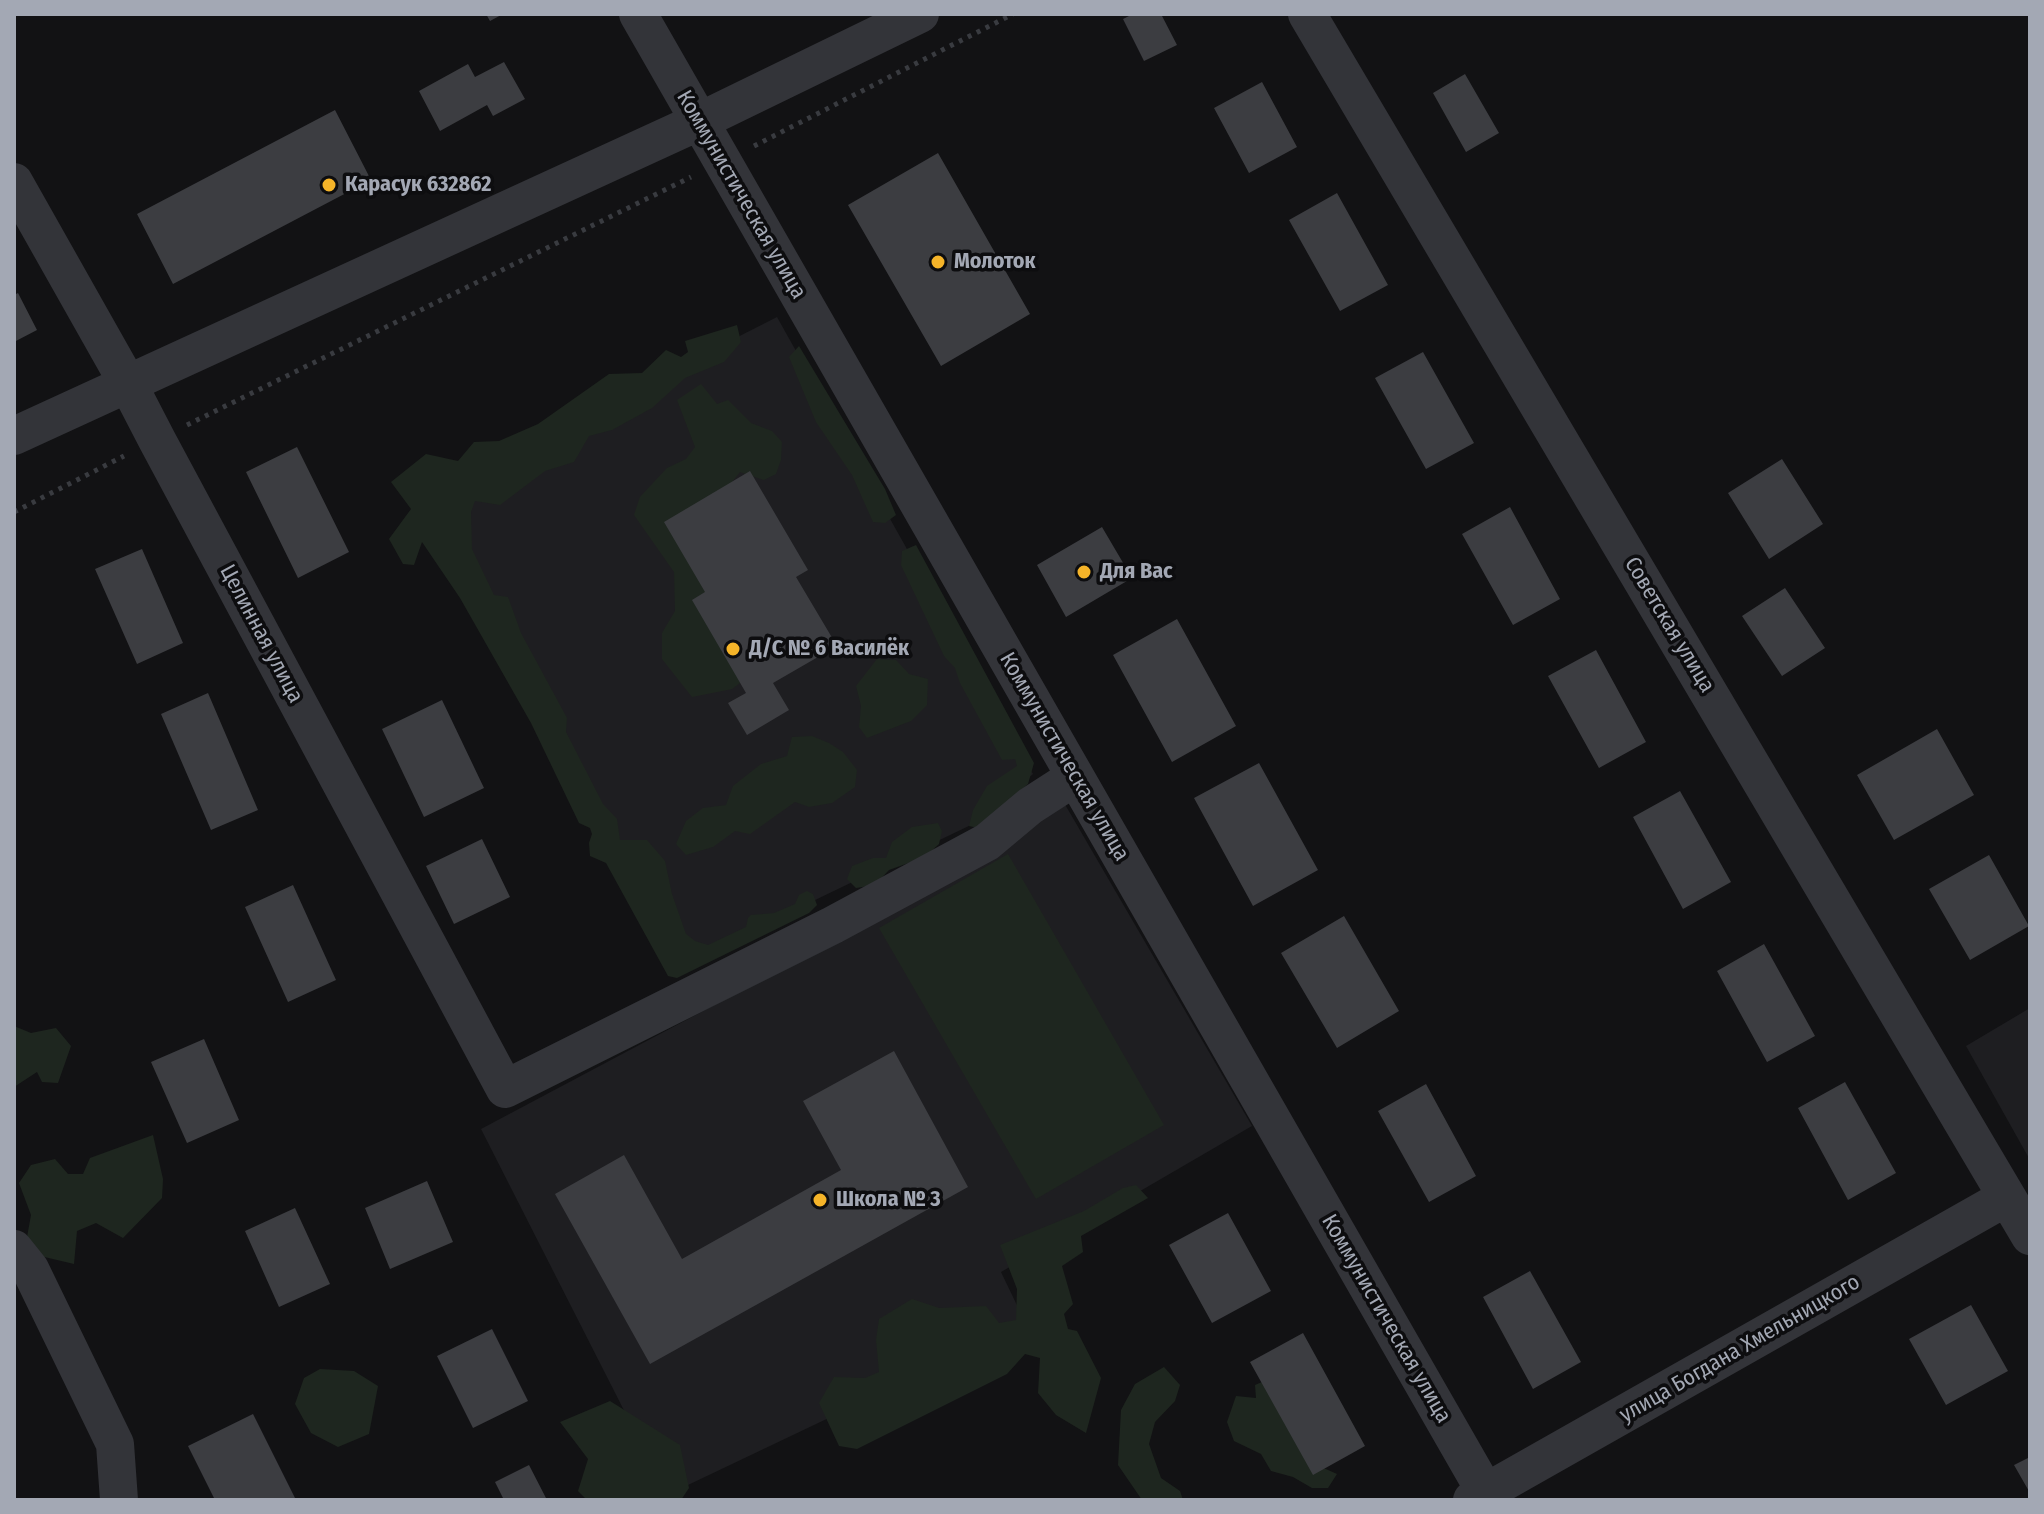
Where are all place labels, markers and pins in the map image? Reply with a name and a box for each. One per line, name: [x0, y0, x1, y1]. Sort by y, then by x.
place label: Карасук 632862: [345, 172, 492, 198]
marker: Карасук 632862: [320, 176, 338, 194]
place label: Молоток: [954, 249, 1036, 275]
marker: Молоток: [929, 253, 947, 271]
place label: Для Вас: [1100, 559, 1173, 585]
marker: Для Вас: [1075, 563, 1093, 581]
place label: Д/С № 6 Василёк: [749, 636, 909, 662]
marker: Д/С № 6 Василёк: [724, 640, 742, 658]
place label: Школа № 3: [836, 1187, 941, 1213]
marker: Школа № 3: [811, 1191, 829, 1209]

